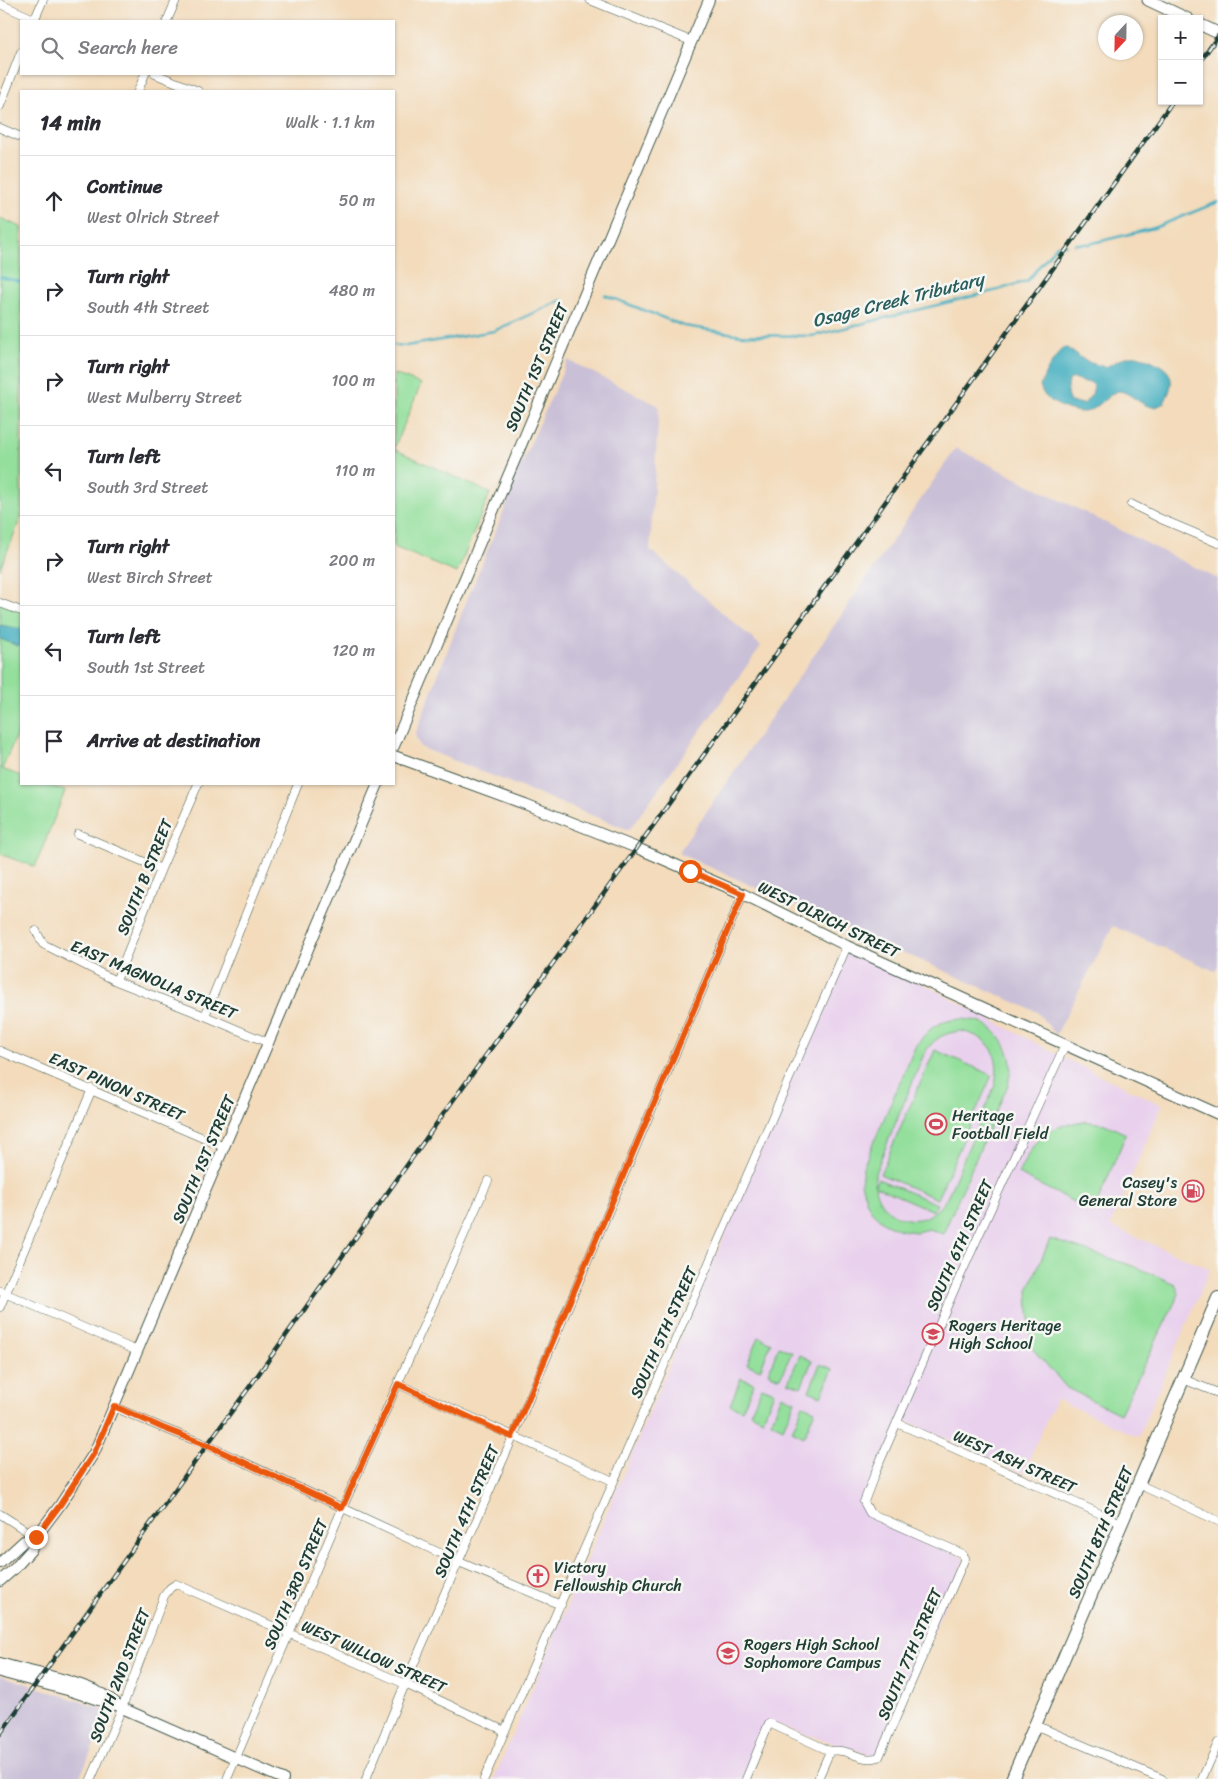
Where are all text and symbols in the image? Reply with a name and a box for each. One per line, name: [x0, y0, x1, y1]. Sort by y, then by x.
north arrow: [1098, 15, 1143, 60]
map controls: [1158, 15, 1203, 105]
button: +: [1158, 15, 1203, 60]
search box: [20, 20, 395, 75]
text: Search here: [78, 31, 178, 64]
icon: search: [38, 34, 66, 62]
button: −: [1158, 60, 1203, 105]
text: 14 min: [40, 104, 101, 142]
text: Walk · 1.1 km: [285, 108, 375, 137]
text: Continue: [87, 170, 163, 203]
text: 50 m: [339, 186, 375, 215]
icon: ahead: [40, 187, 68, 215]
text: West Olrich Street: [87, 203, 219, 232]
text: Turn right: [87, 260, 169, 293]
water label: Osage Creek Tributary: [809, 263, 990, 337]
text: 480 m: [329, 276, 375, 305]
icon: right: [40, 277, 68, 305]
text: South 4th Street: [87, 293, 209, 322]
street label: SOUTH 1ST STREET: [496, 297, 577, 436]
text: Turn right: [87, 350, 169, 383]
text: 100 m: [331, 366, 375, 395]
icon: right: [40, 367, 68, 395]
text: West Mulberry Street: [87, 383, 242, 412]
text: Turn left: [87, 440, 160, 473]
text: 110 m: [335, 456, 375, 485]
icon: left: [40, 457, 68, 485]
text: South 3rd Street: [87, 473, 208, 502]
text: Turn right: [87, 530, 169, 563]
text: 200 m: [329, 546, 375, 575]
icon: right: [40, 547, 68, 575]
text: West Birch Street: [87, 563, 213, 592]
text: Turn left: [87, 620, 160, 653]
text: 120 m: [332, 636, 375, 665]
icon: left: [40, 637, 68, 665]
text: South 1st Street: [87, 653, 205, 682]
text: Arrive at destination: [87, 724, 260, 757]
icon: arrive: [40, 727, 68, 755]
street label: SOUTH B STREET: [108, 813, 182, 940]
route start: [679, 860, 702, 883]
street label: WEST OLRICH STREET: [753, 872, 906, 967]
street label: EAST MAGNOLIA STREET: [66, 931, 243, 1028]
street label: EAST PINON STREET: [44, 1044, 190, 1130]
street label: SOUTH 1ST STREET: [163, 1089, 244, 1228]
place label: Heritage Football Field: [952, 1101, 1050, 1148]
sports icon: Heritage Football Field: [924, 1112, 948, 1136]
place label: Casey's General Store: [1079, 1168, 1177, 1215]
street label: SOUTH 6TH STREET: [917, 1174, 1002, 1316]
fuel station icon: Casey's General Store: [1181, 1179, 1205, 1203]
street label: SOUTH 5TH STREET: [621, 1261, 706, 1403]
place label: Rogers Heritage High School: [949, 1311, 1062, 1358]
school or university icon: Rogers Heritage High School: [921, 1322, 945, 1346]
street label: WEST ASH STREET: [949, 1421, 1082, 1502]
street label: SOUTH 4TH STREET: [425, 1439, 508, 1582]
street label: SOUTH 8TH STREET: [1059, 1460, 1142, 1603]
street label: SOUTH 3RD STREET: [255, 1513, 337, 1654]
route end: [25, 1526, 48, 1549]
place label: Victory Fellowship Church: [554, 1553, 682, 1600]
church icon: Victory Fellowship Church: [526, 1564, 550, 1588]
street label: SOUTH 7TH STREET: [869, 1583, 951, 1725]
street label: SOUTH 2ND STREET: [81, 1603, 159, 1747]
street label: WEST WILLOW STREET: [297, 1611, 452, 1702]
place label: Rogers High School Sophomore Campus: [744, 1630, 882, 1677]
school or university icon: Rogers High School Sophomore Campus: [716, 1641, 740, 1665]

